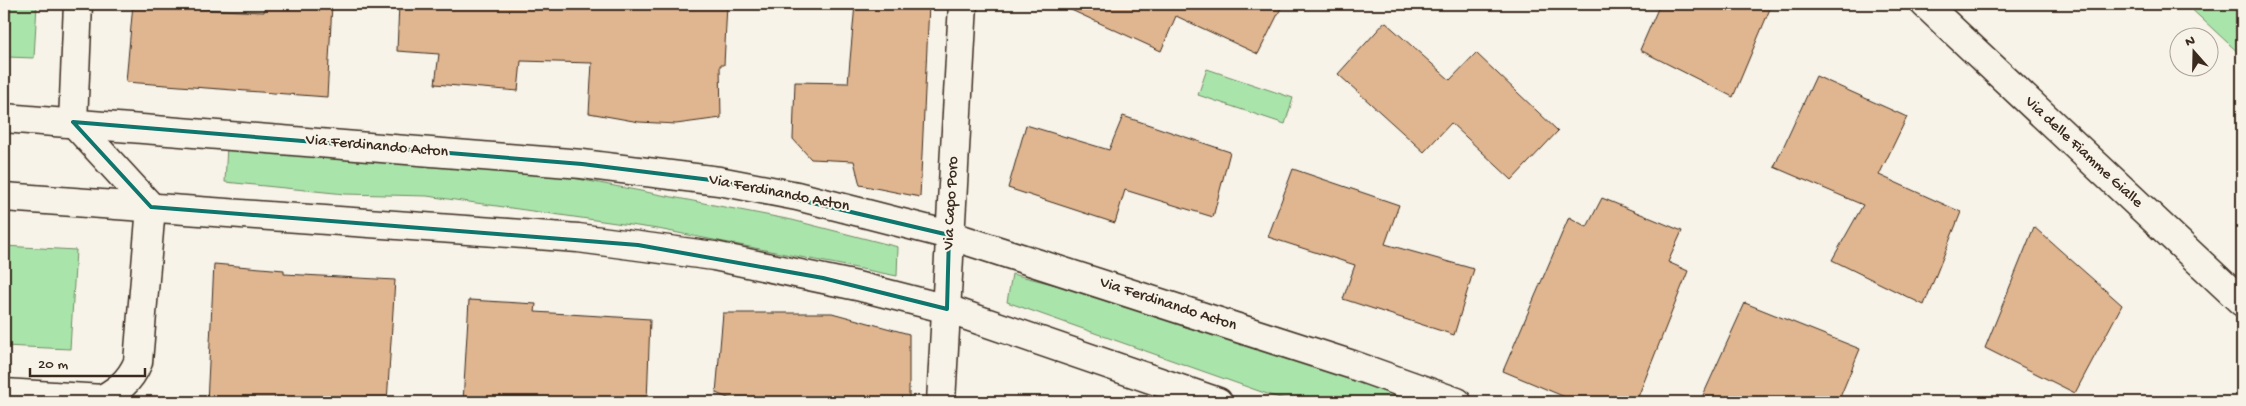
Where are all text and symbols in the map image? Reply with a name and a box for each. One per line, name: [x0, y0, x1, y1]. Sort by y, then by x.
north arrow: [2168, 28, 2218, 78]
text: N: [2183, 33, 2198, 52]
street label: Via delle Fiamme Gialle: [2019, 93, 2147, 213]
street label: Via Ferdinando Acton: [304, 131, 449, 163]
street label: Via Capo Poro: [940, 156, 964, 251]
street label: Via Ferdinando Acton: [706, 171, 851, 217]
street label: Via Ferdinando Acton: [1096, 274, 1239, 336]
scale bar: [30, 346, 145, 378]
text: 20 m: [38, 356, 68, 374]

